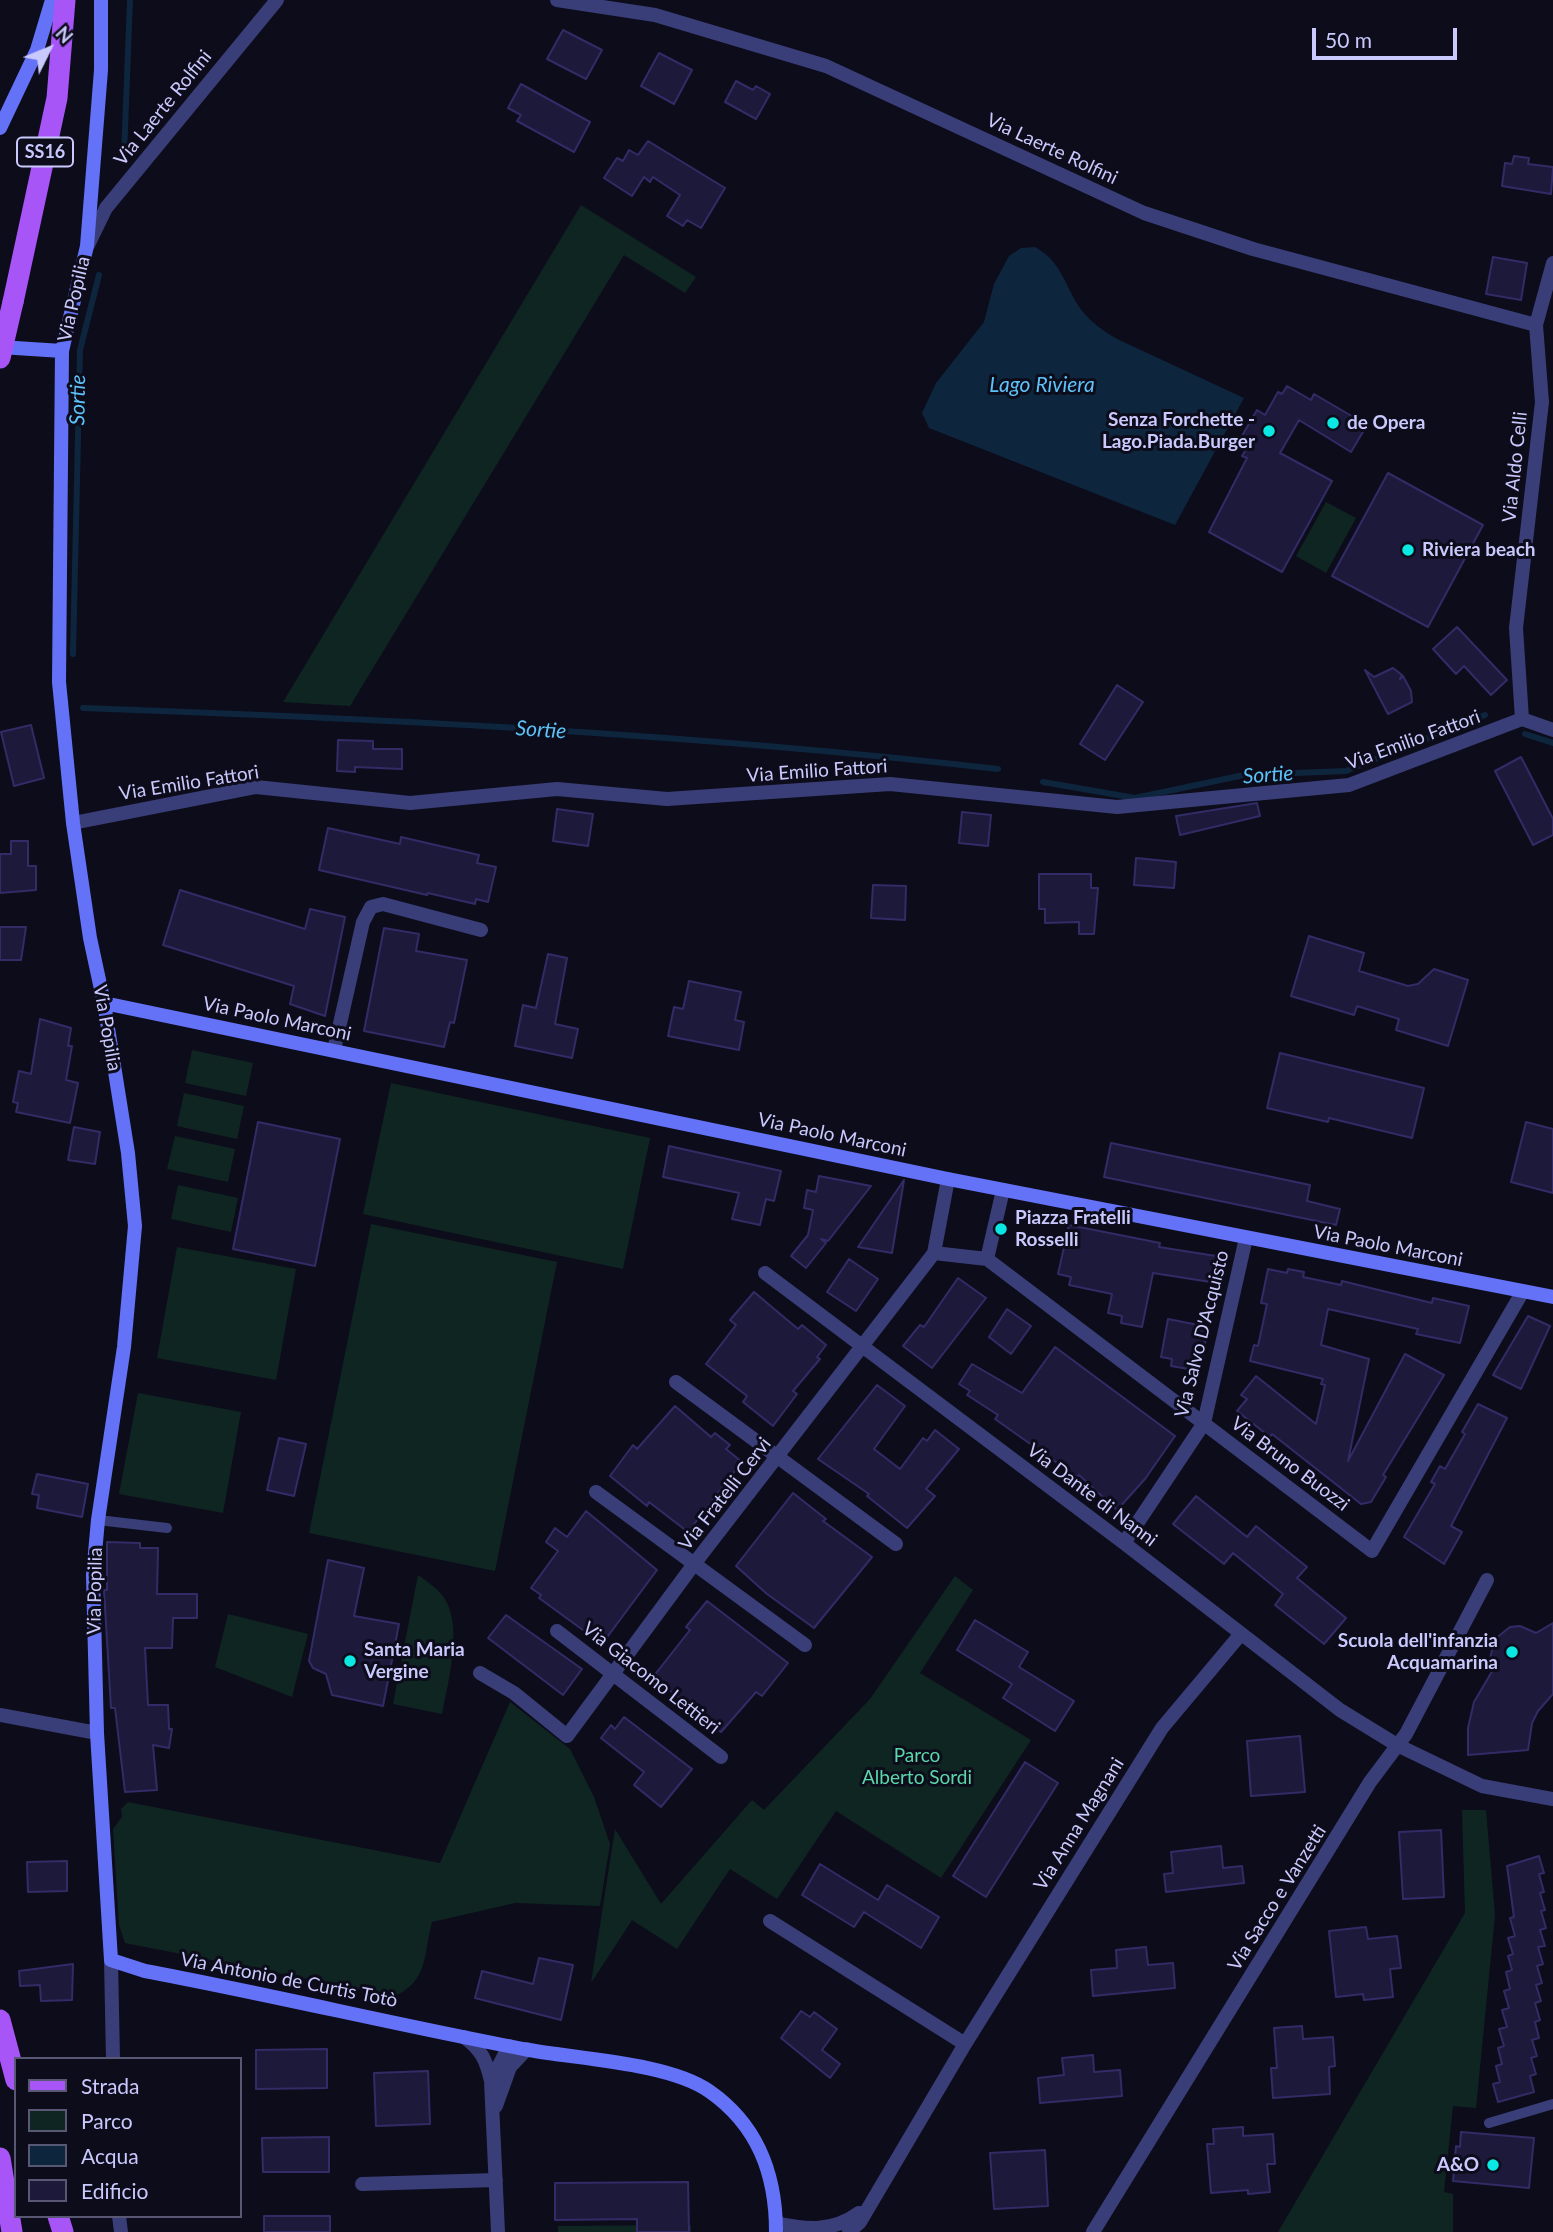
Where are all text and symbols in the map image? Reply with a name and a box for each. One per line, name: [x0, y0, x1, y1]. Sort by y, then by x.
north arrow: [14, 14, 84, 84]
scale bar: [1315, 14, 1460, 58]
text: N: [51, 21, 78, 48]
text: 50 m: [1325, 27, 1372, 52]
street label: Via Laerte Rolfini: [109, 46, 217, 170]
street label: Via Laerte Rolfini: [983, 109, 1121, 189]
road number: SS16: [17, 138, 73, 167]
street label: Via Popilia: [53, 254, 95, 344]
water label: Lago Riviera: [989, 372, 1095, 398]
water label: Sortie: [65, 374, 91, 426]
place label: Senza Forchette - Lago.Piada.Burger: [1102, 409, 1255, 453]
street label: Via Aldo Celli: [1498, 410, 1532, 524]
place label: de Opera: [1347, 412, 1425, 434]
marker: de Opera: [1325, 415, 1341, 431]
marker: Senza Forchette - Lago.Piada.Burger: [1261, 423, 1277, 439]
place label: Riviera beach: [1422, 539, 1536, 561]
marker: Riviera beach: [1400, 542, 1416, 558]
street label: Via Emilio Fattori: [1343, 705, 1483, 775]
water label: Sortie: [515, 716, 567, 744]
street label: Via Emilio Fattori: [746, 755, 888, 787]
street label: Via Emilio Fattori: [117, 761, 261, 805]
water label: Sortie: [1242, 761, 1294, 789]
street label: Via Popilia: [88, 983, 126, 1073]
street label: Via Paolo Marconi: [201, 992, 353, 1046]
street label: Via Paolo Marconi: [756, 1108, 908, 1162]
place label: Piazza Fratelli Rosselli: [1015, 1207, 1131, 1251]
street label: Via Paolo Marconi: [1312, 1220, 1464, 1272]
marker: Piazza Fratelli Rosselli: [993, 1221, 1009, 1237]
street label: Via Salvo D'Acquisto: [1170, 1248, 1234, 1420]
street label: Via Bruno Buozzi: [1226, 1412, 1354, 1516]
street label: Via Fratelli Cervi: [674, 1433, 776, 1555]
street label: Via Dante di Nanni: [1022, 1439, 1162, 1551]
street label: Via Popilia: [83, 1547, 107, 1635]
street label: Via Giacomo Lettieri: [578, 1617, 724, 1739]
place label: Scuola dell'infanzia Acquamarina: [1338, 1630, 1498, 1674]
place label: Santa Maria Vergine: [364, 1639, 465, 1683]
marker: Scuola dell'infanzia Acquamarina: [1504, 1644, 1520, 1660]
marker: Santa Maria Vergine: [342, 1653, 358, 1669]
park label: Parco Alberto Sordi: [862, 1745, 972, 1789]
street label: Via Anna Magnani: [1029, 1754, 1129, 1894]
street label: Via Sacco e Vanzetti: [1223, 1821, 1331, 1975]
street label: Via Antonio de Curtis Totò: [178, 1948, 400, 2012]
legend: [14, 2057, 242, 2218]
text: Strada: [81, 2073, 140, 2098]
text: Parco: [81, 2108, 133, 2133]
text: Acqua: [81, 2143, 139, 2168]
place label: A&O: [1437, 2154, 1479, 2176]
marker: A&O: [1485, 2157, 1501, 2173]
text: Edificio: [81, 2178, 148, 2203]

